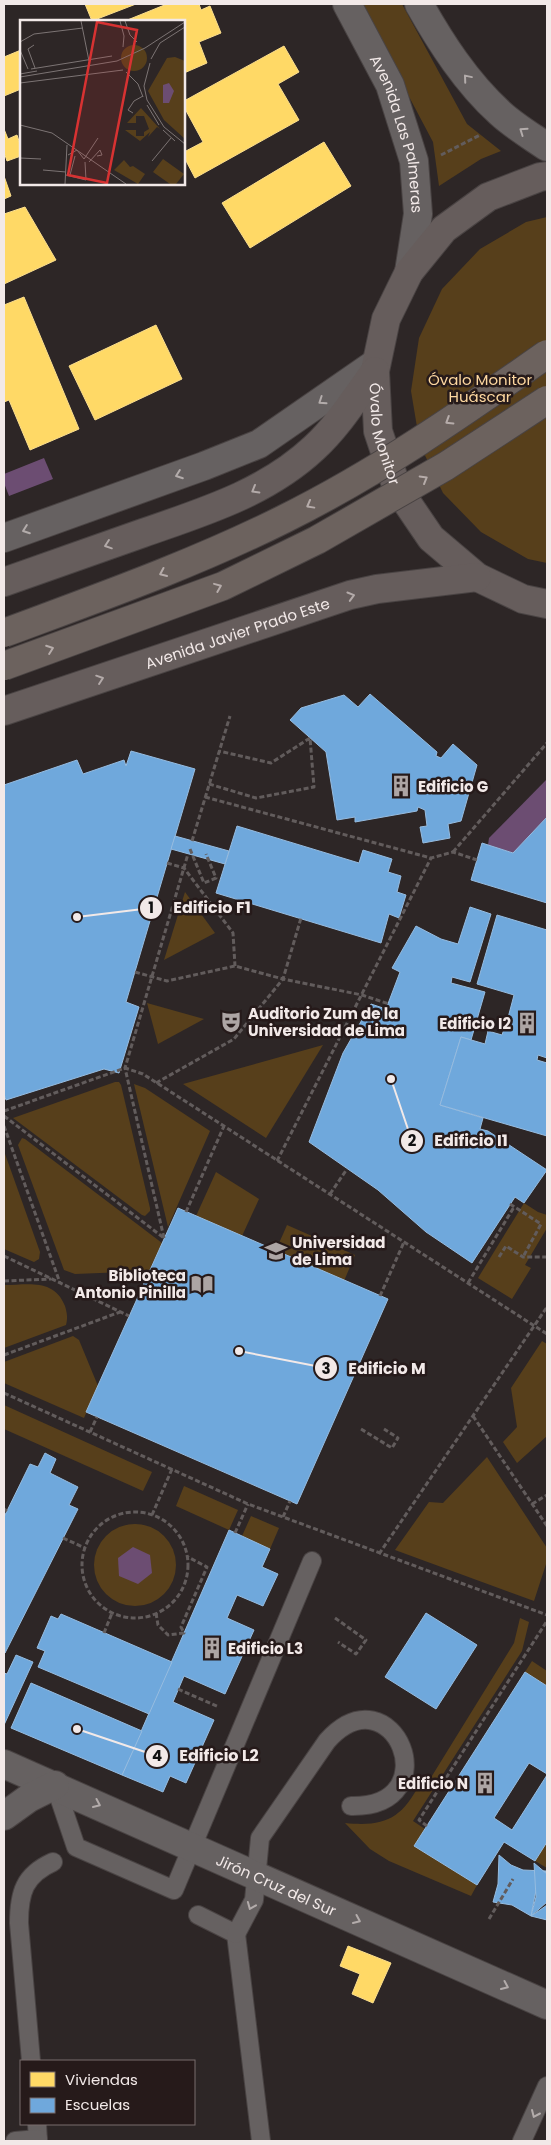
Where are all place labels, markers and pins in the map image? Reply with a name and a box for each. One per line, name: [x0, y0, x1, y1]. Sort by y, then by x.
building icon: Edificio G: [388, 773, 414, 799]
place label: Edificio G: [418, 776, 488, 797]
callout: Edificio F1: [138, 892, 261, 923]
place label: Auditorio Zum de la Universidad de Lima: [248, 1003, 405, 1041]
theatre icon: Auditorio Zum de la Universidad de Lima: [218, 1009, 244, 1035]
building icon: Edificio I2: [514, 1010, 540, 1036]
place label: Edificio I2: [439, 1013, 511, 1034]
callout: Edificio I1: [399, 1125, 518, 1156]
place label: Universidad de Lima: [292, 1232, 386, 1270]
school or university icon: Universidad de Lima: [263, 1238, 289, 1264]
place label: Biblioteca Antonio Pinilla: [75, 1265, 186, 1303]
library icon: Biblioteca Antonio Pinilla: [189, 1271, 215, 1297]
callout: Edificio M: [313, 1353, 436, 1384]
building icon: Edificio L3: [199, 1635, 225, 1661]
place label: Edificio L3: [228, 1638, 303, 1659]
callout: Edificio L2: [144, 1740, 269, 1771]
building icon: Edificio N: [472, 1770, 498, 1796]
place label: Edificio N: [398, 1773, 468, 1794]

